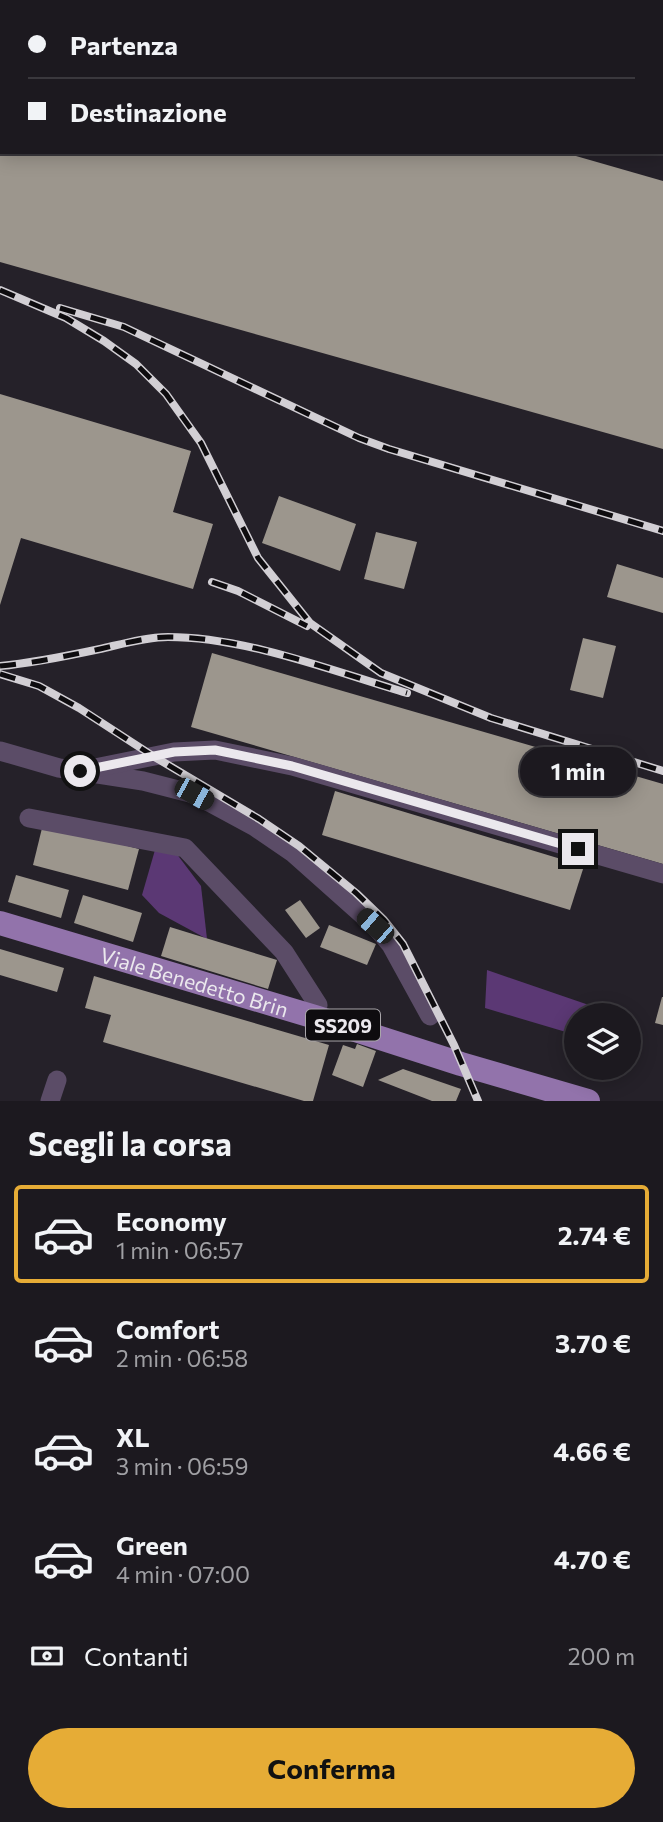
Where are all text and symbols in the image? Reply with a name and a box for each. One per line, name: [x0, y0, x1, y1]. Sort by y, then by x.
text: Partenza: [70, 29, 178, 60]
text: Destinazione: [70, 96, 227, 127]
callout: 1 min: [520, 748, 636, 796]
route start: [64, 755, 96, 787]
text: 1 min: [551, 757, 605, 785]
car: [171, 775, 218, 813]
route end: [562, 833, 594, 865]
car: [353, 904, 398, 948]
street label: Viale Benedetto Brin: [97, 941, 292, 1021]
map controls: [564, 1003, 641, 1080]
button: layers: [564, 1003, 641, 1080]
road number: SS209: [306, 1009, 380, 1040]
text: Scegli la corsa: [28, 1123, 232, 1163]
icon: car: [32, 1203, 95, 1266]
text: Economy: [116, 1205, 227, 1236]
text: 2.74 €: [558, 1219, 631, 1250]
text: 1 min · 06:57: [116, 1236, 243, 1264]
icon: car: [32, 1311, 95, 1374]
text: Comfort: [116, 1313, 219, 1344]
text: 3.70 €: [555, 1327, 631, 1358]
text: 2 min · 06:58: [116, 1344, 248, 1372]
icon: car: [32, 1419, 95, 1482]
text: XL: [116, 1421, 150, 1452]
text: 4.66 €: [553, 1435, 631, 1466]
text: 3 min · 06:59: [116, 1452, 249, 1480]
icon: car: [32, 1527, 95, 1590]
text: Green: [116, 1529, 188, 1560]
text: 4.70 €: [554, 1543, 631, 1574]
text: 4 min · 07:00: [116, 1560, 250, 1588]
icon: cash: [28, 1637, 66, 1675]
text: Contanti: [84, 1640, 189, 1671]
text: 200 m: [568, 1642, 635, 1670]
button: Conferma: [28, 1728, 635, 1808]

